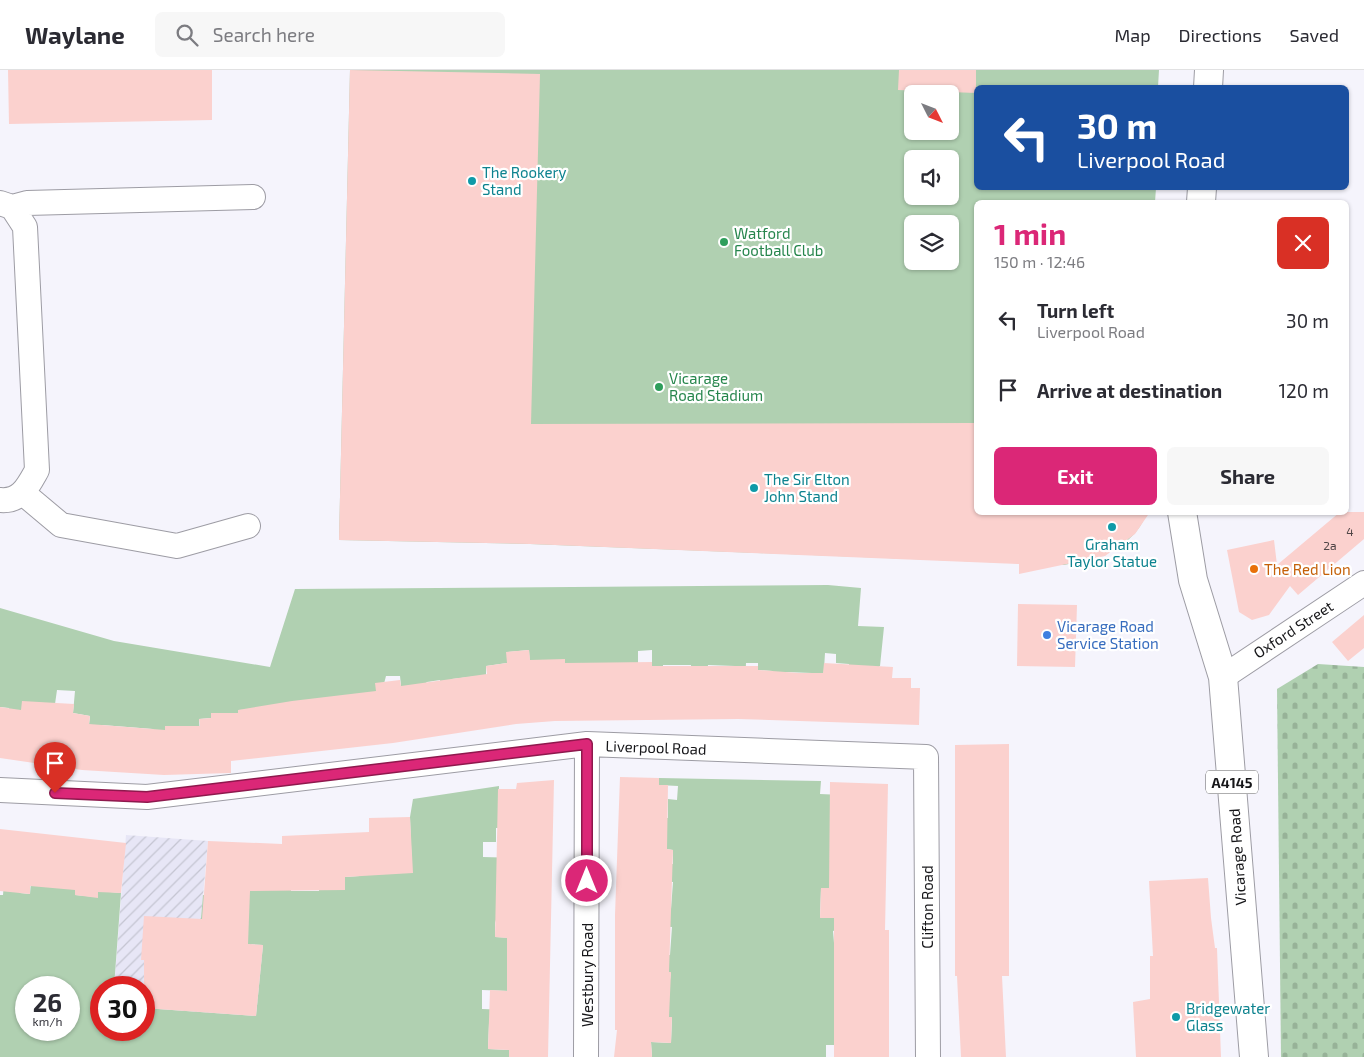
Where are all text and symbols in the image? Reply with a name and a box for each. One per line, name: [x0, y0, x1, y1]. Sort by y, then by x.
search box: [155, 12, 505, 57]
text: Waylane: [25, 20, 125, 49]
icon: search: [173, 21, 201, 49]
text: Search here: [213, 23, 315, 46]
text: Map: [1114, 24, 1151, 46]
text: Directions: [1179, 24, 1262, 46]
text: Saved: [1290, 24, 1339, 46]
north arrow: [904, 85, 959, 140]
map controls: [904, 85, 959, 270]
text: 30 m: [1077, 104, 1157, 146]
icon: left: [994, 105, 1059, 170]
text: Liverpool Road: [1077, 146, 1225, 172]
button: sound: [904, 150, 959, 205]
place label: The Rookery Stand: [482, 163, 567, 198]
marker: The Rookery Stand: [466, 175, 478, 187]
button: layers: [904, 215, 959, 270]
text: 1 min: [994, 215, 1066, 251]
button: close: [1277, 217, 1329, 269]
place label: Watford Football Club: [734, 224, 823, 259]
marker: Watford Football Club: [718, 236, 730, 248]
text: 150 m · 12:46: [994, 252, 1085, 271]
text: Turn left: [1037, 299, 1114, 322]
icon: left: [994, 306, 1022, 334]
text: 30 m: [1286, 309, 1329, 332]
text: Liverpool Road: [1037, 322, 1145, 341]
place label: Vicarage Road Stadium: [669, 369, 763, 404]
icon: arrive: [994, 376, 1022, 404]
text: Arrive at destination: [1037, 379, 1222, 402]
text: 120 m: [1278, 379, 1329, 402]
marker: Vicarage Road Stadium: [653, 381, 665, 393]
button: Exit: [994, 447, 1157, 505]
button: Share: [1167, 447, 1329, 505]
place label: The Sir Elton John Stand: [764, 470, 850, 505]
marker: The Sir Elton John Stand: [748, 482, 760, 494]
marker: Graham Taylor Statue: [1106, 521, 1118, 533]
house number: 4: [1346, 524, 1354, 538]
place label: Graham Taylor Statue: [1067, 535, 1157, 570]
house number: 2a: [1323, 538, 1337, 552]
place label: The Red Lion: [1264, 560, 1351, 578]
marker: The Red Lion: [1248, 563, 1260, 575]
street label: Oxford Street: [1250, 596, 1337, 661]
place label: Vicarage Road Service Station: [1057, 617, 1159, 652]
marker: Vicarage Road Service Station: [1041, 629, 1053, 641]
street label: Liverpool Road: [605, 736, 707, 758]
pin: [34, 742, 76, 793]
icon: arrive: [41, 749, 69, 777]
road number: A4145: [1206, 770, 1258, 794]
street label: Vicarage Road: [1225, 808, 1249, 906]
position arrow: [560, 854, 612, 906]
street label: Clifton Road: [918, 865, 936, 949]
street label: Westbury Road: [578, 923, 596, 1027]
speed limit sign: 30: [90, 976, 155, 1041]
text: 26: [33, 987, 62, 1017]
place label: Bridgewater Glass: [1186, 999, 1270, 1034]
marker: Bridgewater Glass: [1170, 1011, 1182, 1023]
text: km/h: [33, 1014, 62, 1028]

